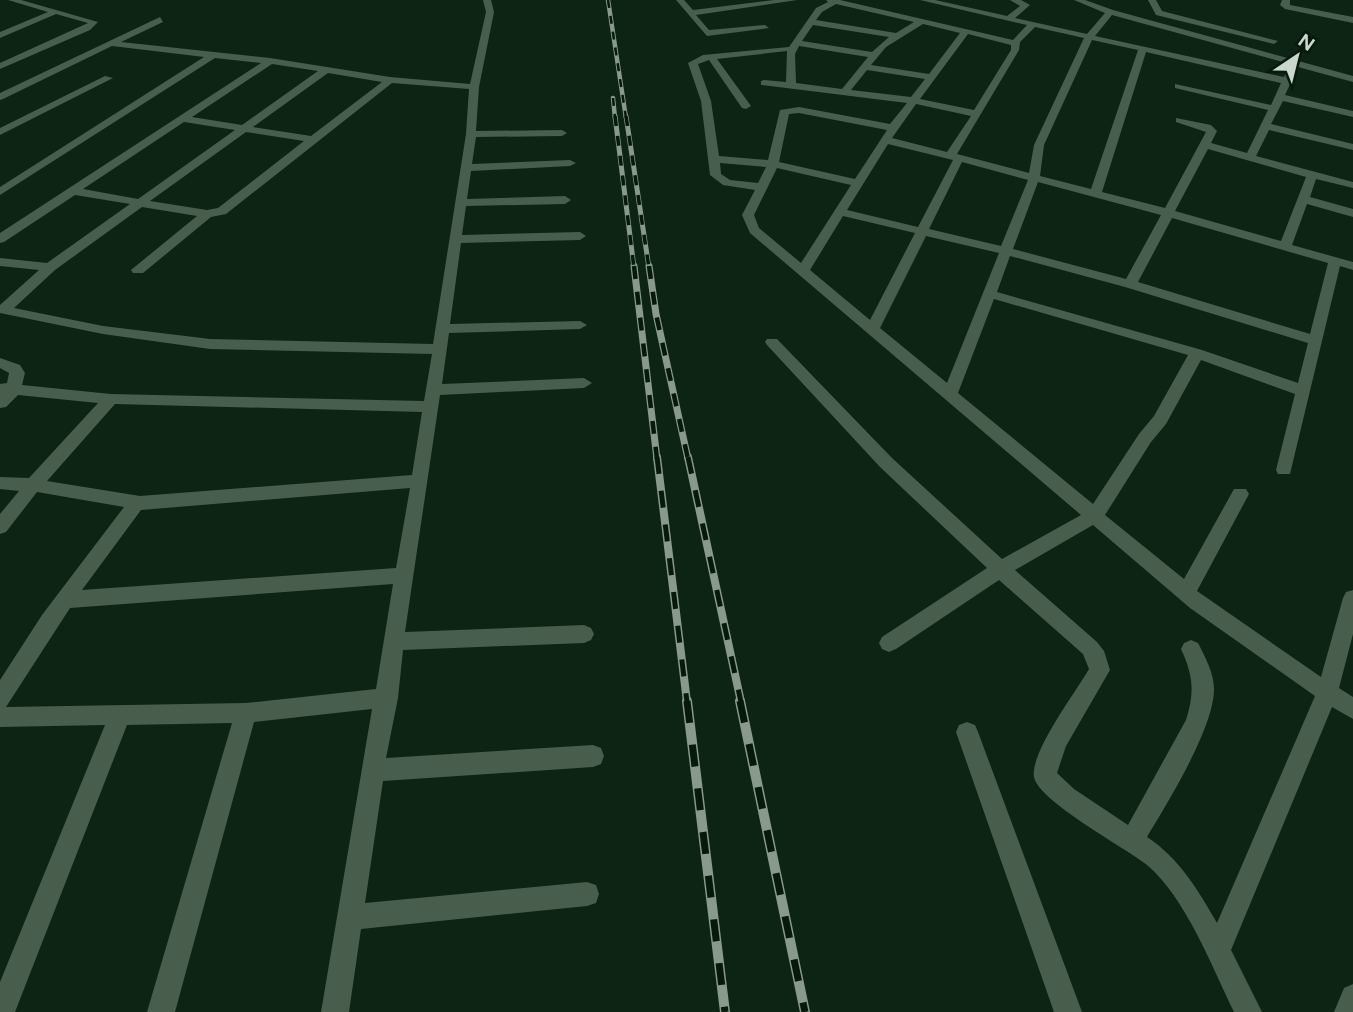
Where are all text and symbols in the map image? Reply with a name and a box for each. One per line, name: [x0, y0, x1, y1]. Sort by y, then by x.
north arrow: [1262, 21, 1332, 91]
text: N: [1294, 29, 1319, 56]

